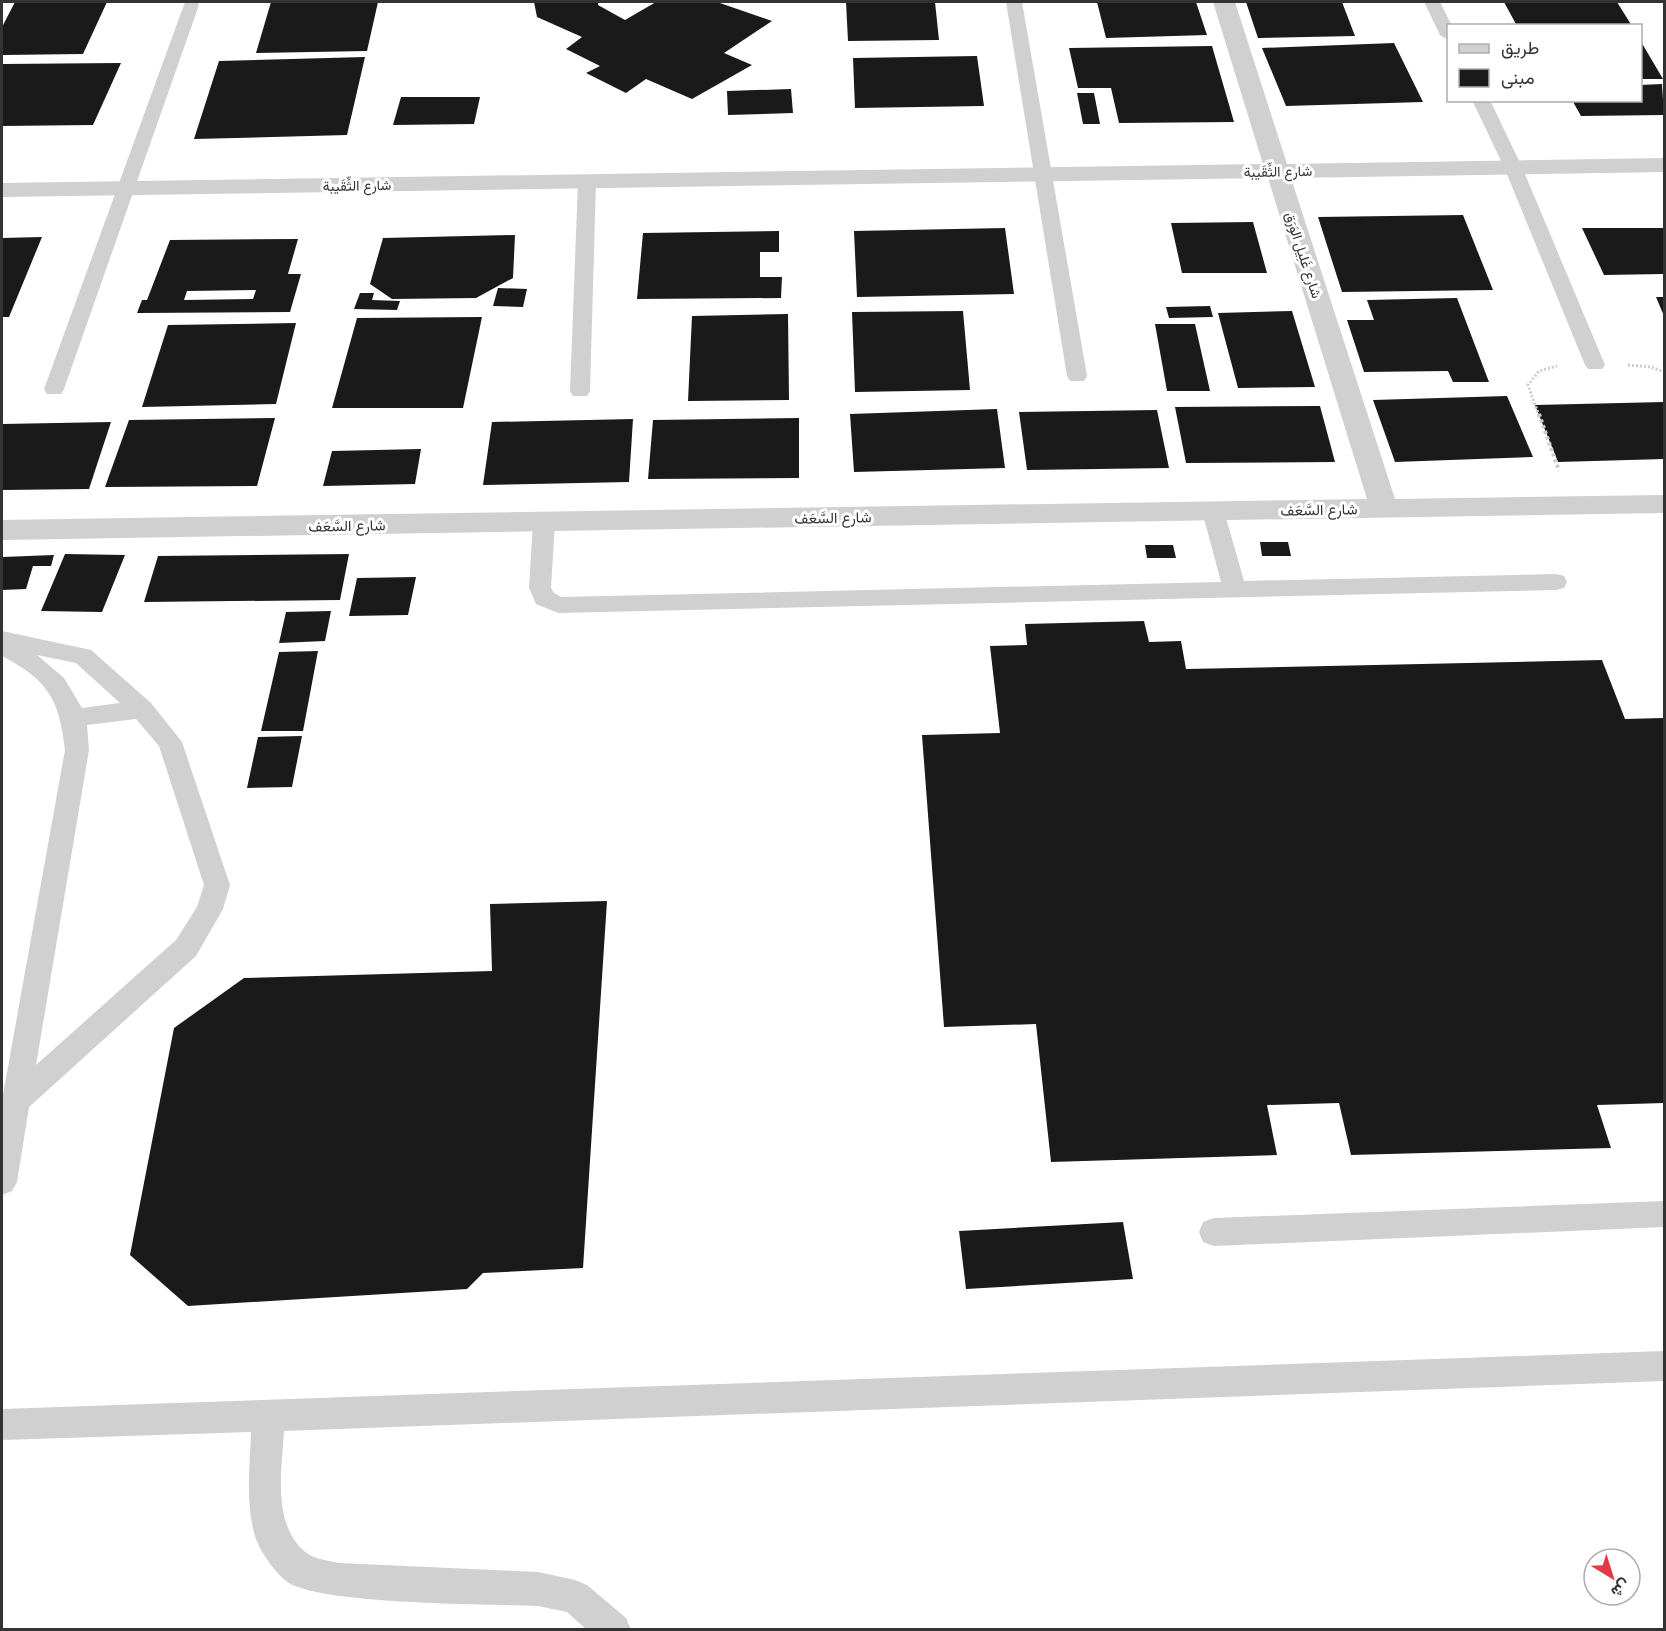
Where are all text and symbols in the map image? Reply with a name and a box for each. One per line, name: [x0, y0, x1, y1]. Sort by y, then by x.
legend: [1447, 24, 1642, 102]
text: طريق: [1501, 35, 1539, 59]
text: مبنى: [1501, 65, 1535, 89]
street label: شارع الثِّقَيبة: [1244, 161, 1312, 183]
street label: شارع الثِّقَيبة: [323, 175, 391, 197]
street label: شارع غَلِيل الوَرَق: [1279, 209, 1327, 301]
street label: شارع السَّعَف: [1280, 498, 1358, 522]
street label: شارع السَّعَف: [794, 506, 872, 530]
street label: شارع السَّعَف: [308, 514, 386, 538]
north arrow: [1582, 1547, 1642, 1607]
text: ش: [1607, 1574, 1636, 1603]

